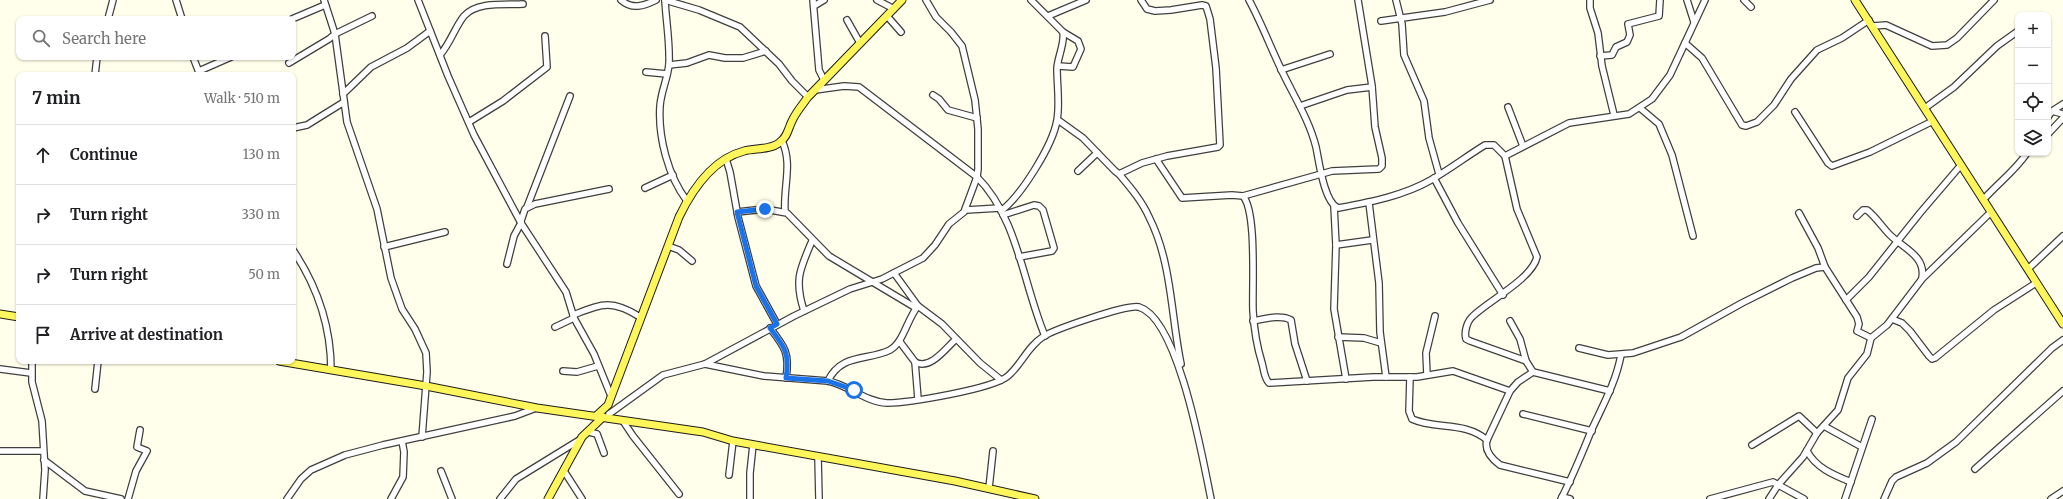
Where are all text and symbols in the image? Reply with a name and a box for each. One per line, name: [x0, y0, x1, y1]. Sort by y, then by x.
map controls: [2015, 12, 2051, 156]
button: +: [2015, 12, 2051, 48]
search box: [16, 16, 296, 60]
icon: search: [30, 27, 52, 49]
text: Search here: [62, 29, 146, 48]
button: −: [2015, 48, 2051, 84]
button: locate: [2015, 84, 2051, 120]
text: 7 min: [32, 87, 81, 109]
text: Walk · 510 m: [204, 90, 280, 107]
button: layers: [2015, 120, 2051, 156]
icon: ahead: [32, 144, 54, 166]
text: Continue: [70, 145, 138, 164]
text: 130 m: [243, 146, 280, 163]
route end: [756, 200, 774, 218]
icon: right: [32, 204, 54, 226]
text: Turn right: [70, 205, 148, 224]
text: 330 m: [241, 206, 280, 223]
icon: right: [32, 264, 54, 286]
text: Turn right: [70, 265, 148, 284]
text: 50 m: [248, 266, 280, 283]
icon: arrive: [32, 324, 54, 346]
text: Arrive at destination: [70, 325, 223, 344]
route start: [845, 381, 863, 399]

